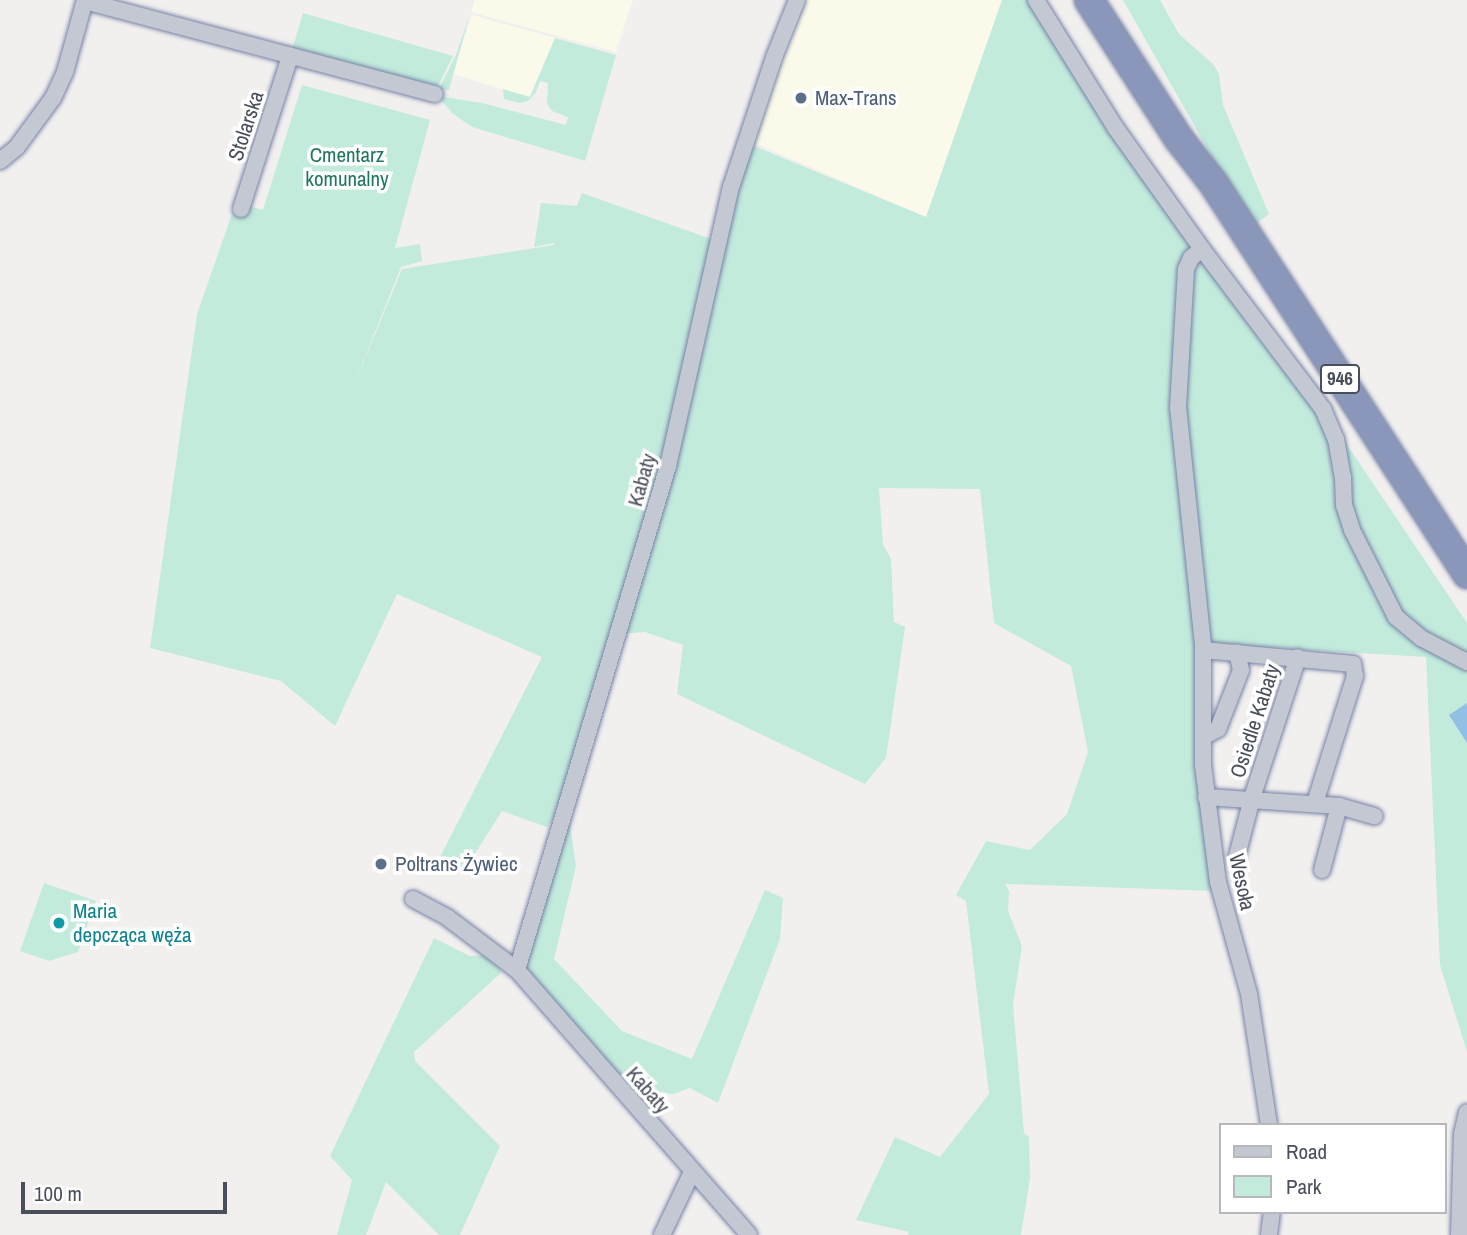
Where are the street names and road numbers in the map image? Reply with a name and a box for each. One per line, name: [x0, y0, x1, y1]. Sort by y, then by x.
street label: Stolarska: [223, 88, 269, 164]
road number: 946: [1319, 364, 1361, 394]
street label: Kabaty: [622, 451, 662, 509]
street label: Osiedle Kabaty: [1225, 661, 1285, 781]
street label: Wesoła: [1224, 851, 1260, 913]
street label: Kabaty: [621, 1062, 675, 1118]

